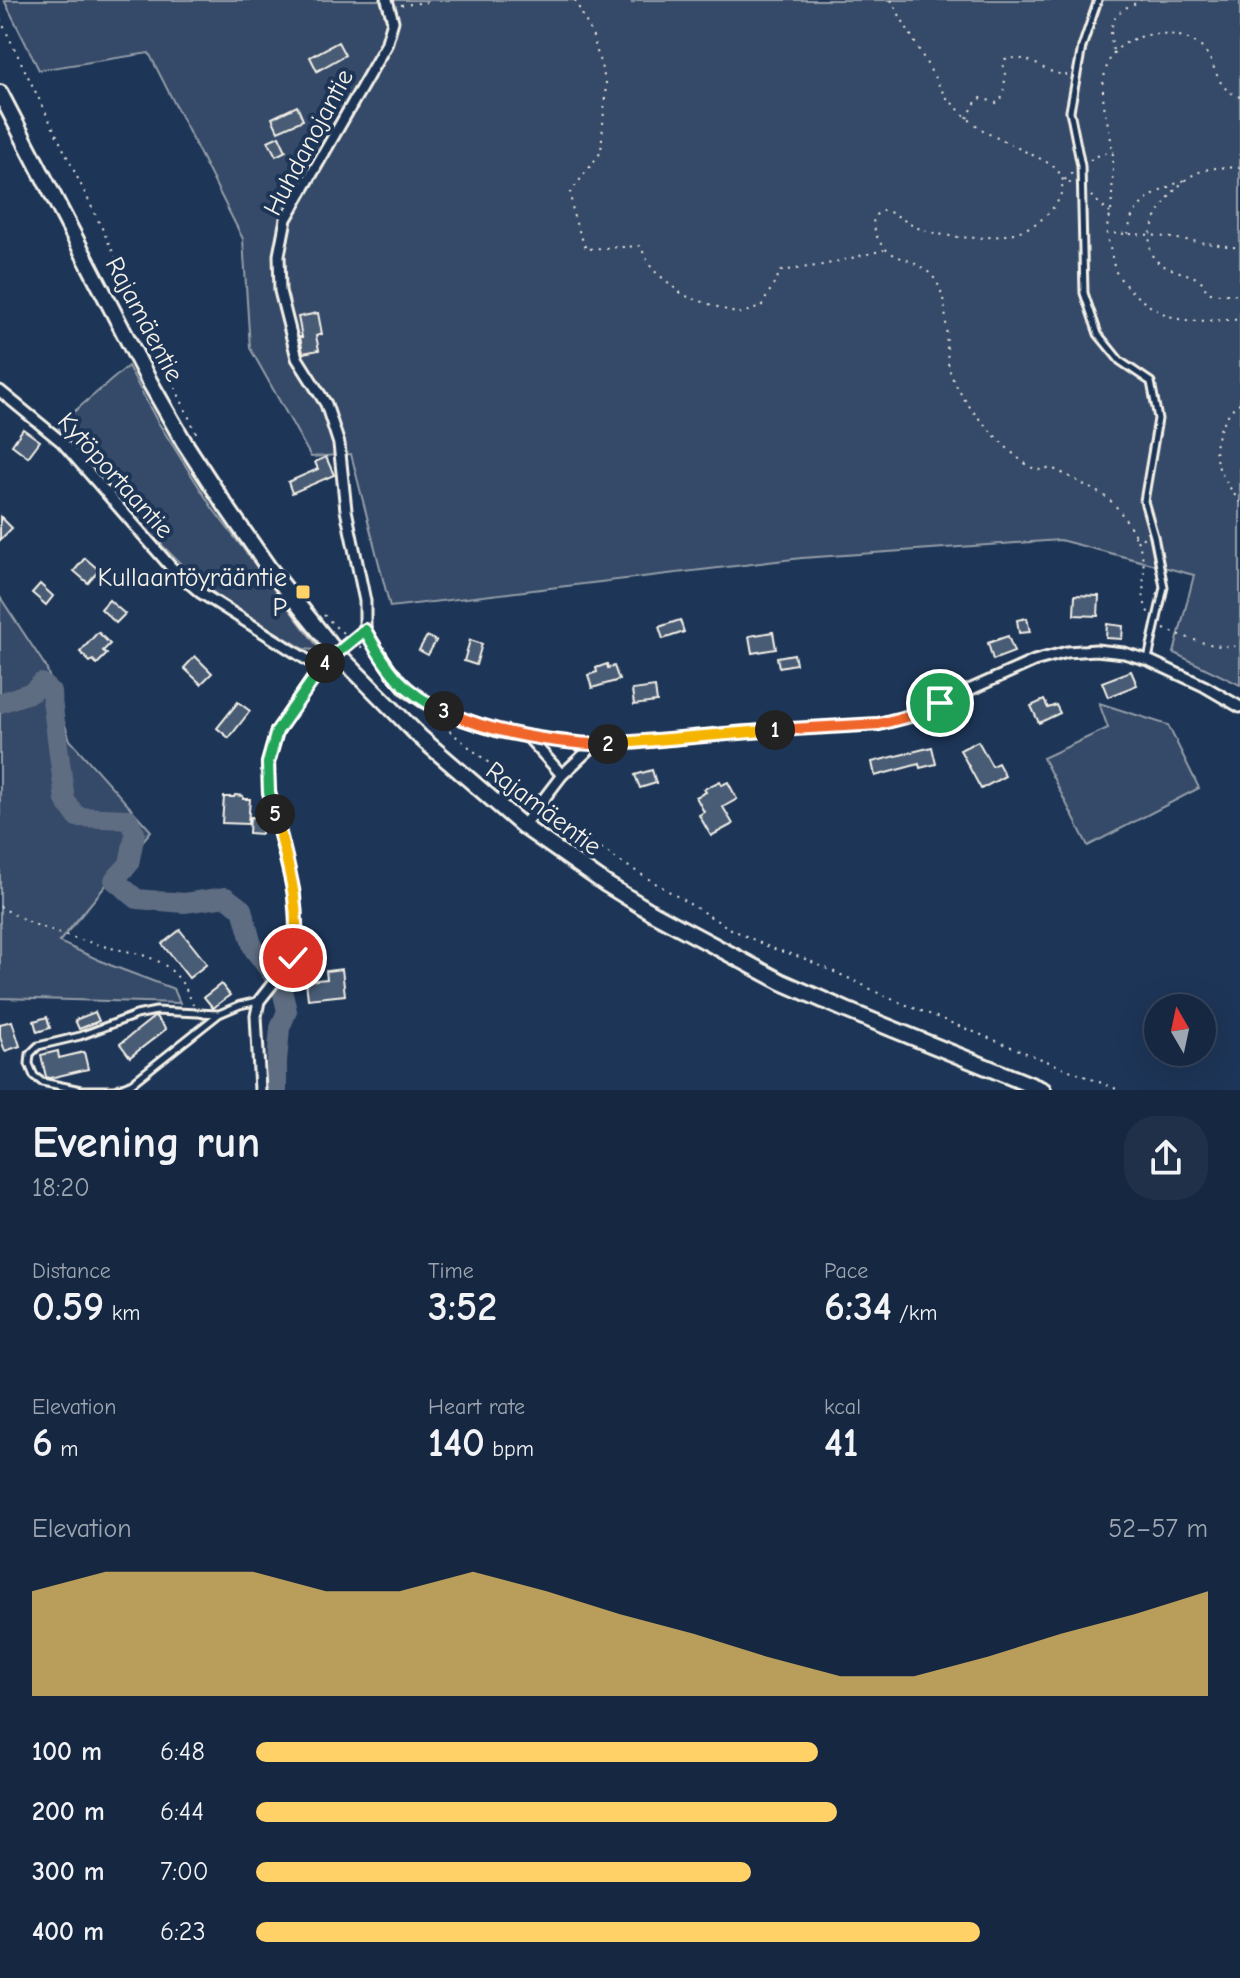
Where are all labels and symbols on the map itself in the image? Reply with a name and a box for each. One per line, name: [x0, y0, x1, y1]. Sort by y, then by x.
street label: Huhdanojantie: [258, 64, 360, 221]
street label: Rajamäentie: [99, 252, 189, 387]
street label: Kytöportaantie: [51, 407, 180, 545]
place label: Kullaantöyrääntie P: [98, 563, 287, 623]
marker: Kullaantöyrääntie P: [294, 583, 312, 601]
pin: 4: [305, 643, 345, 683]
pin: [906, 669, 974, 737]
pin: 3: [424, 691, 464, 731]
pin: 1: [755, 710, 795, 750]
pin: 2: [588, 724, 628, 764]
street label: Rajamäentie: [480, 756, 607, 862]
pin: 5: [255, 794, 295, 834]
pin: [259, 924, 327, 992]
north arrow: [1144, 994, 1216, 1066]

